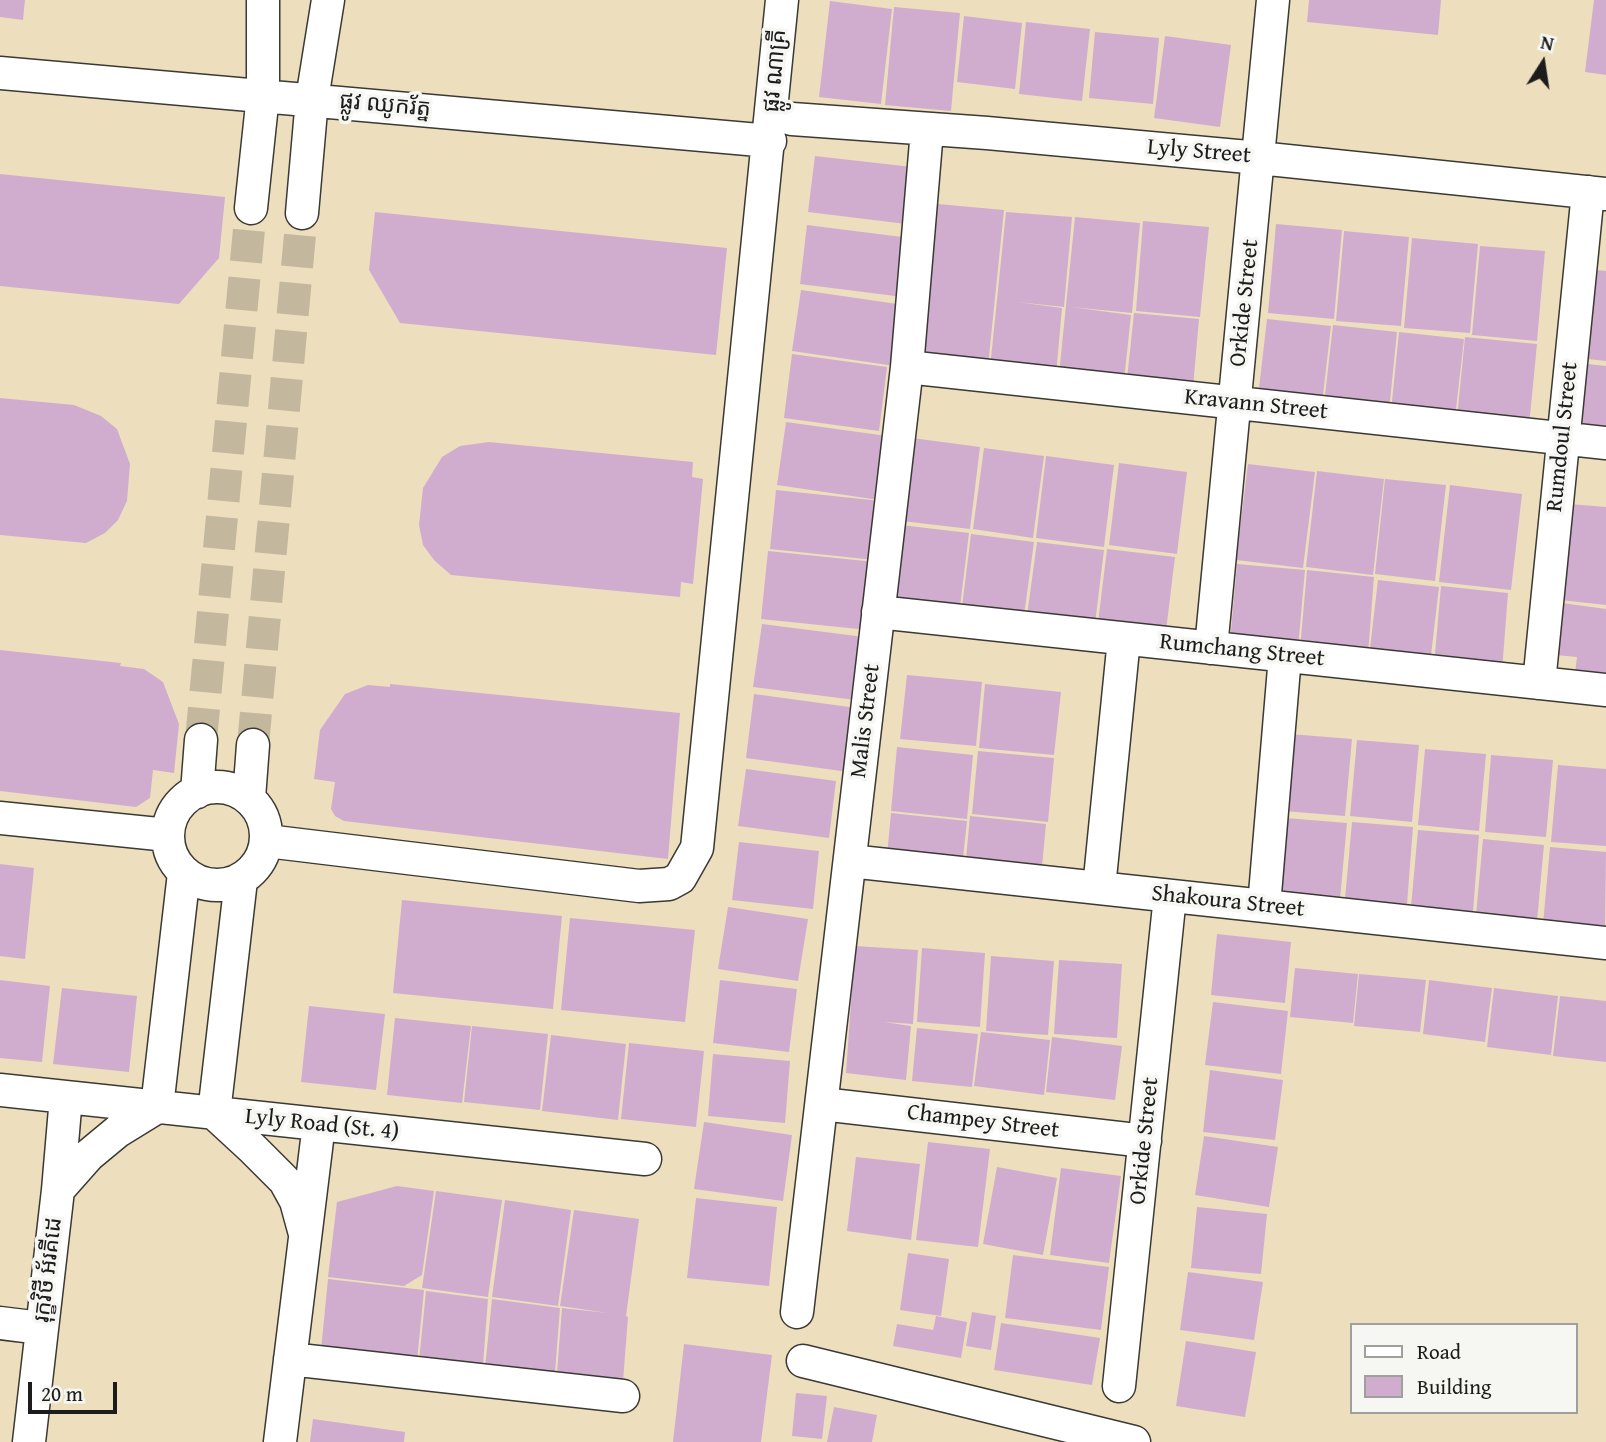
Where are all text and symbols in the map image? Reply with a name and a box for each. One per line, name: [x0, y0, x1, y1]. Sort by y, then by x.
text: N: [1538, 27, 1556, 57]
street label: ផ្លូវ ណាគ្រី: [759, 28, 793, 114]
north arrow: [1508, 28, 1578, 98]
street label: ផ្លូវ ឈូករ័ត្ន: [338, 88, 432, 124]
street label: Lyly Street: [1146, 134, 1252, 170]
street label: Orkide Street: [1225, 238, 1265, 368]
street label: Rumdoul Street: [1541, 361, 1585, 513]
street label: Kravann Street: [1183, 384, 1329, 426]
street label: Rumchang Street: [1158, 629, 1326, 673]
street label: Malis Street: [845, 662, 887, 780]
street label: Shakoura Street: [1150, 880, 1306, 924]
street label: Orkide Street: [1125, 1076, 1165, 1206]
street label: Champey Street: [905, 1099, 1061, 1145]
street label: Lyly Road (St. 4): [244, 1103, 400, 1147]
street label: រុក្ខវិថី អ័រគីដេ: [29, 1216, 69, 1324]
legend: [1350, 1323, 1578, 1414]
text: Road: [1417, 1336, 1461, 1367]
scale bar: [32, 1368, 121, 1412]
text: Building: [1417, 1371, 1491, 1402]
text: 20 m: [41, 1378, 83, 1409]

